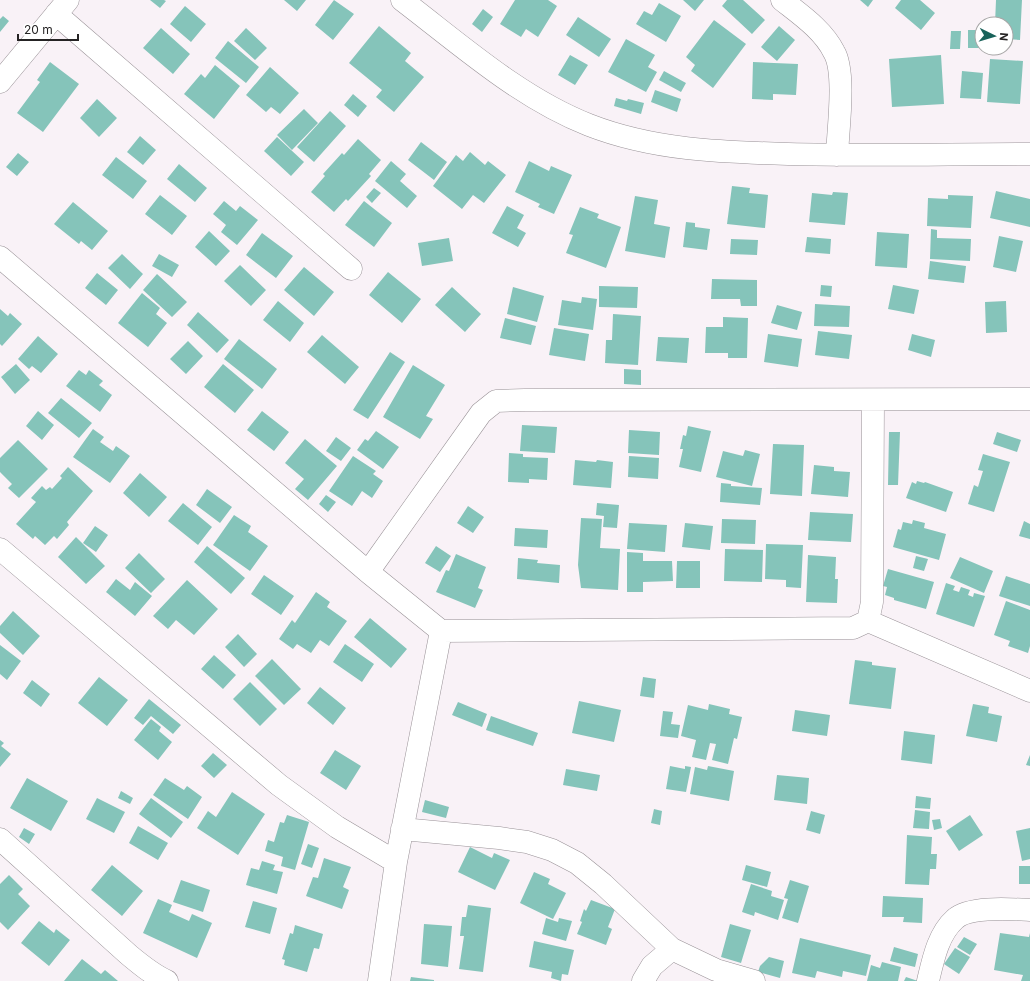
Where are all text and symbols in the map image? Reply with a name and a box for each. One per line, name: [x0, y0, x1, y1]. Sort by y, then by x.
scale bar: [18, 16, 78, 42]
north arrow: [974, 16, 1014, 56]
text: 20 m: [24, 22, 53, 37]
text: N: [997, 32, 1011, 42]

